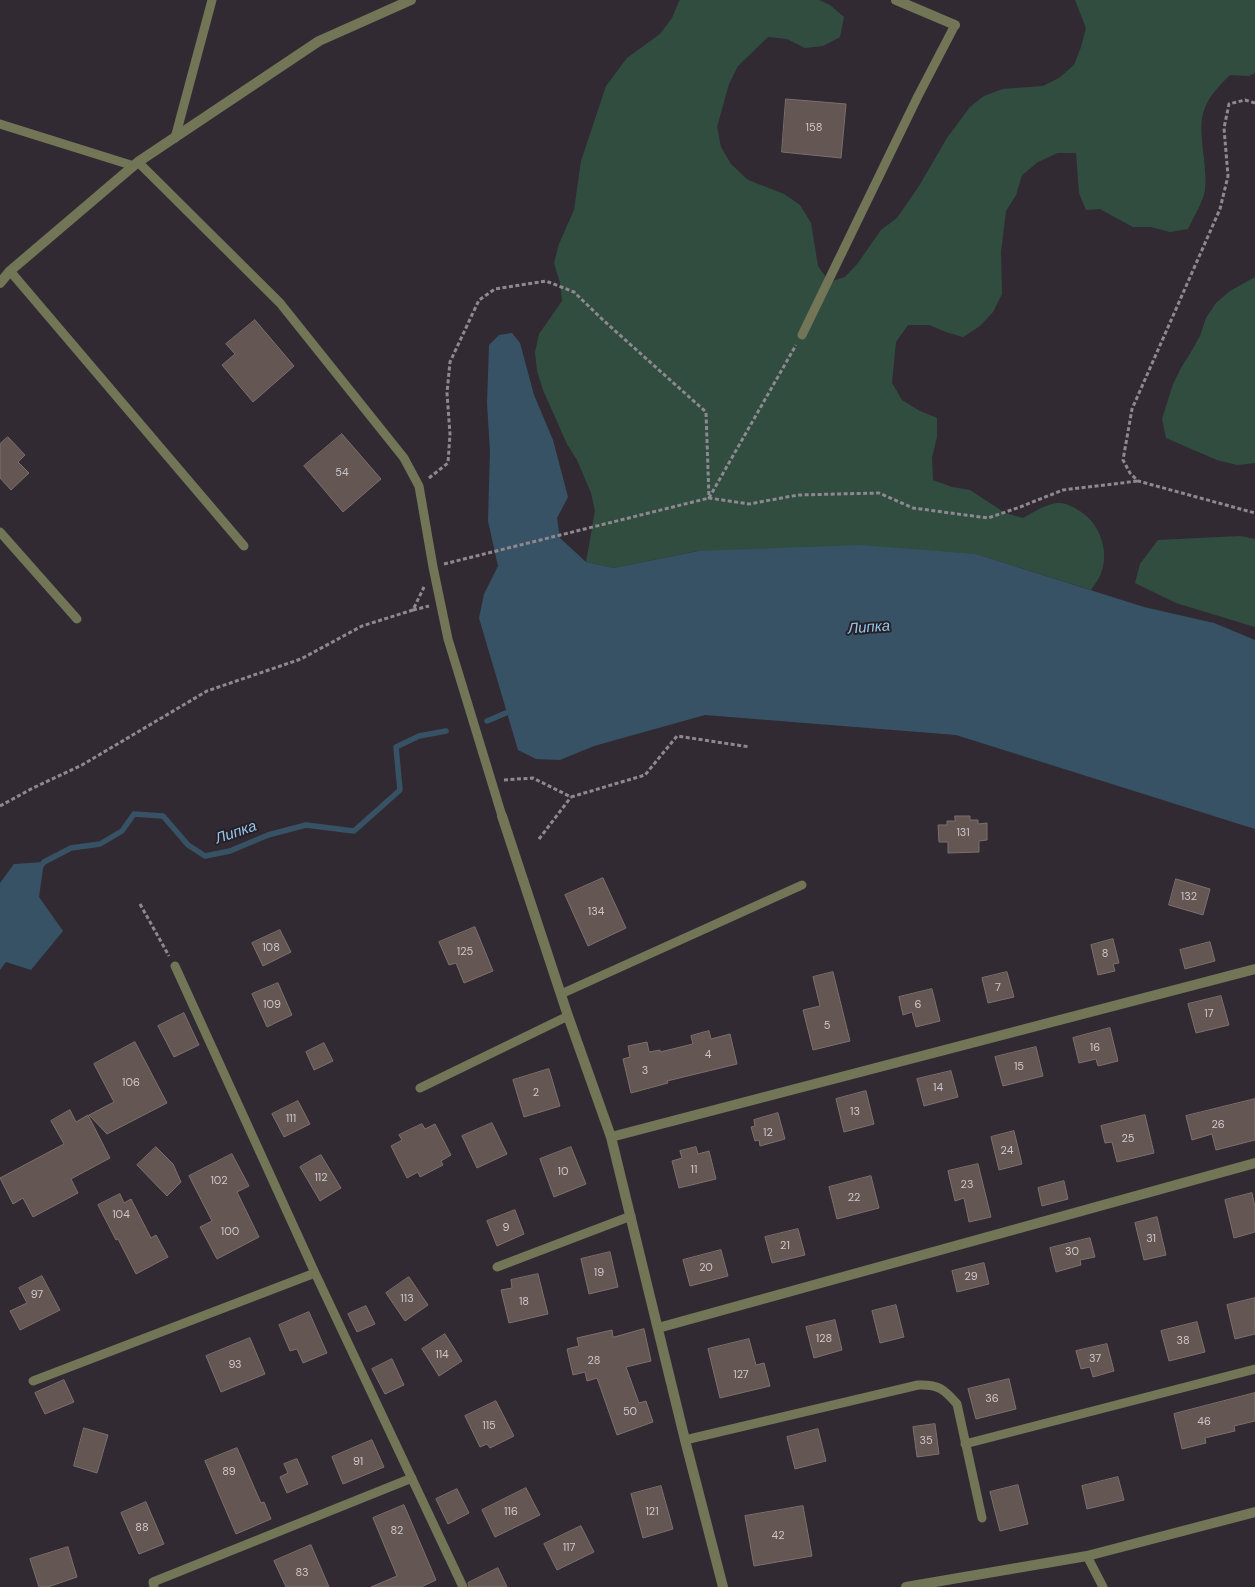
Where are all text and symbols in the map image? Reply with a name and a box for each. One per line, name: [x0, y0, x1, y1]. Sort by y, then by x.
house number: 158: [806, 121, 822, 135]
house number: 54: [335, 466, 349, 480]
water label: Липка: [847, 618, 891, 638]
water label: Липка: [213, 818, 259, 848]
house number: 131: [956, 826, 970, 840]
house number: 132: [1181, 890, 1197, 904]
house number: 134: [588, 905, 604, 919]
house number: 108: [262, 941, 280, 955]
house number: 125: [457, 945, 473, 959]
house number: 8: [1102, 947, 1108, 961]
house number: 7: [995, 981, 1001, 995]
house number: 109: [263, 998, 281, 1012]
house number: 6: [915, 998, 921, 1012]
house number: 17: [1204, 1007, 1214, 1021]
house number: 5: [824, 1019, 830, 1033]
house number: 16: [1090, 1041, 1100, 1055]
house number: 4: [705, 1048, 711, 1062]
house number: 15: [1014, 1060, 1024, 1074]
house number: 3: [642, 1064, 648, 1078]
house number: 106: [122, 1076, 140, 1090]
house number: 14: [933, 1081, 943, 1095]
house number: 2: [533, 1086, 539, 1100]
house number: 13: [850, 1105, 860, 1119]
house number: 111: [286, 1112, 296, 1126]
house number: 26: [1211, 1118, 1225, 1132]
house number: 12: [763, 1126, 773, 1140]
house number: 25: [1121, 1132, 1135, 1146]
house number: 24: [1001, 1144, 1013, 1158]
house number: 11: [691, 1163, 697, 1177]
house number: 10: [558, 1165, 568, 1179]
house number: 112: [314, 1171, 328, 1185]
house number: 102: [210, 1174, 228, 1188]
house number: 23: [961, 1178, 973, 1192]
house number: 22: [848, 1191, 860, 1205]
house number: 104: [112, 1208, 130, 1222]
house number: 9: [503, 1221, 509, 1235]
house number: 100: [221, 1225, 239, 1239]
house number: 31: [1146, 1232, 1156, 1246]
house number: 21: [780, 1239, 790, 1253]
house number: 30: [1065, 1245, 1079, 1259]
house number: 20: [699, 1261, 713, 1275]
house number: 19: [594, 1266, 604, 1280]
house number: 29: [964, 1270, 978, 1284]
house number: 97: [31, 1288, 43, 1302]
house number: 113: [400, 1292, 414, 1306]
house number: 18: [519, 1295, 529, 1309]
house number: 128: [816, 1332, 832, 1346]
house number: 38: [1176, 1334, 1190, 1348]
house number: 114: [435, 1348, 449, 1362]
house number: 37: [1089, 1352, 1101, 1366]
house number: 28: [588, 1354, 600, 1368]
house number: 93: [228, 1358, 242, 1372]
house number: 127: [733, 1368, 749, 1382]
house number: 36: [985, 1392, 999, 1406]
house number: 50: [623, 1405, 637, 1419]
house number: 46: [1197, 1415, 1211, 1429]
house number: 115: [482, 1419, 496, 1433]
house number: 35: [919, 1434, 933, 1448]
house number: 91: [353, 1455, 363, 1469]
house number: 89: [222, 1465, 236, 1479]
house number: 116: [504, 1505, 518, 1519]
house number: 121: [645, 1505, 659, 1519]
house number: 88: [135, 1521, 149, 1535]
house number: 82: [391, 1524, 403, 1538]
house number: 42: [771, 1529, 785, 1543]
house number: 117: [563, 1541, 575, 1555]
house number: 83: [295, 1566, 309, 1580]

